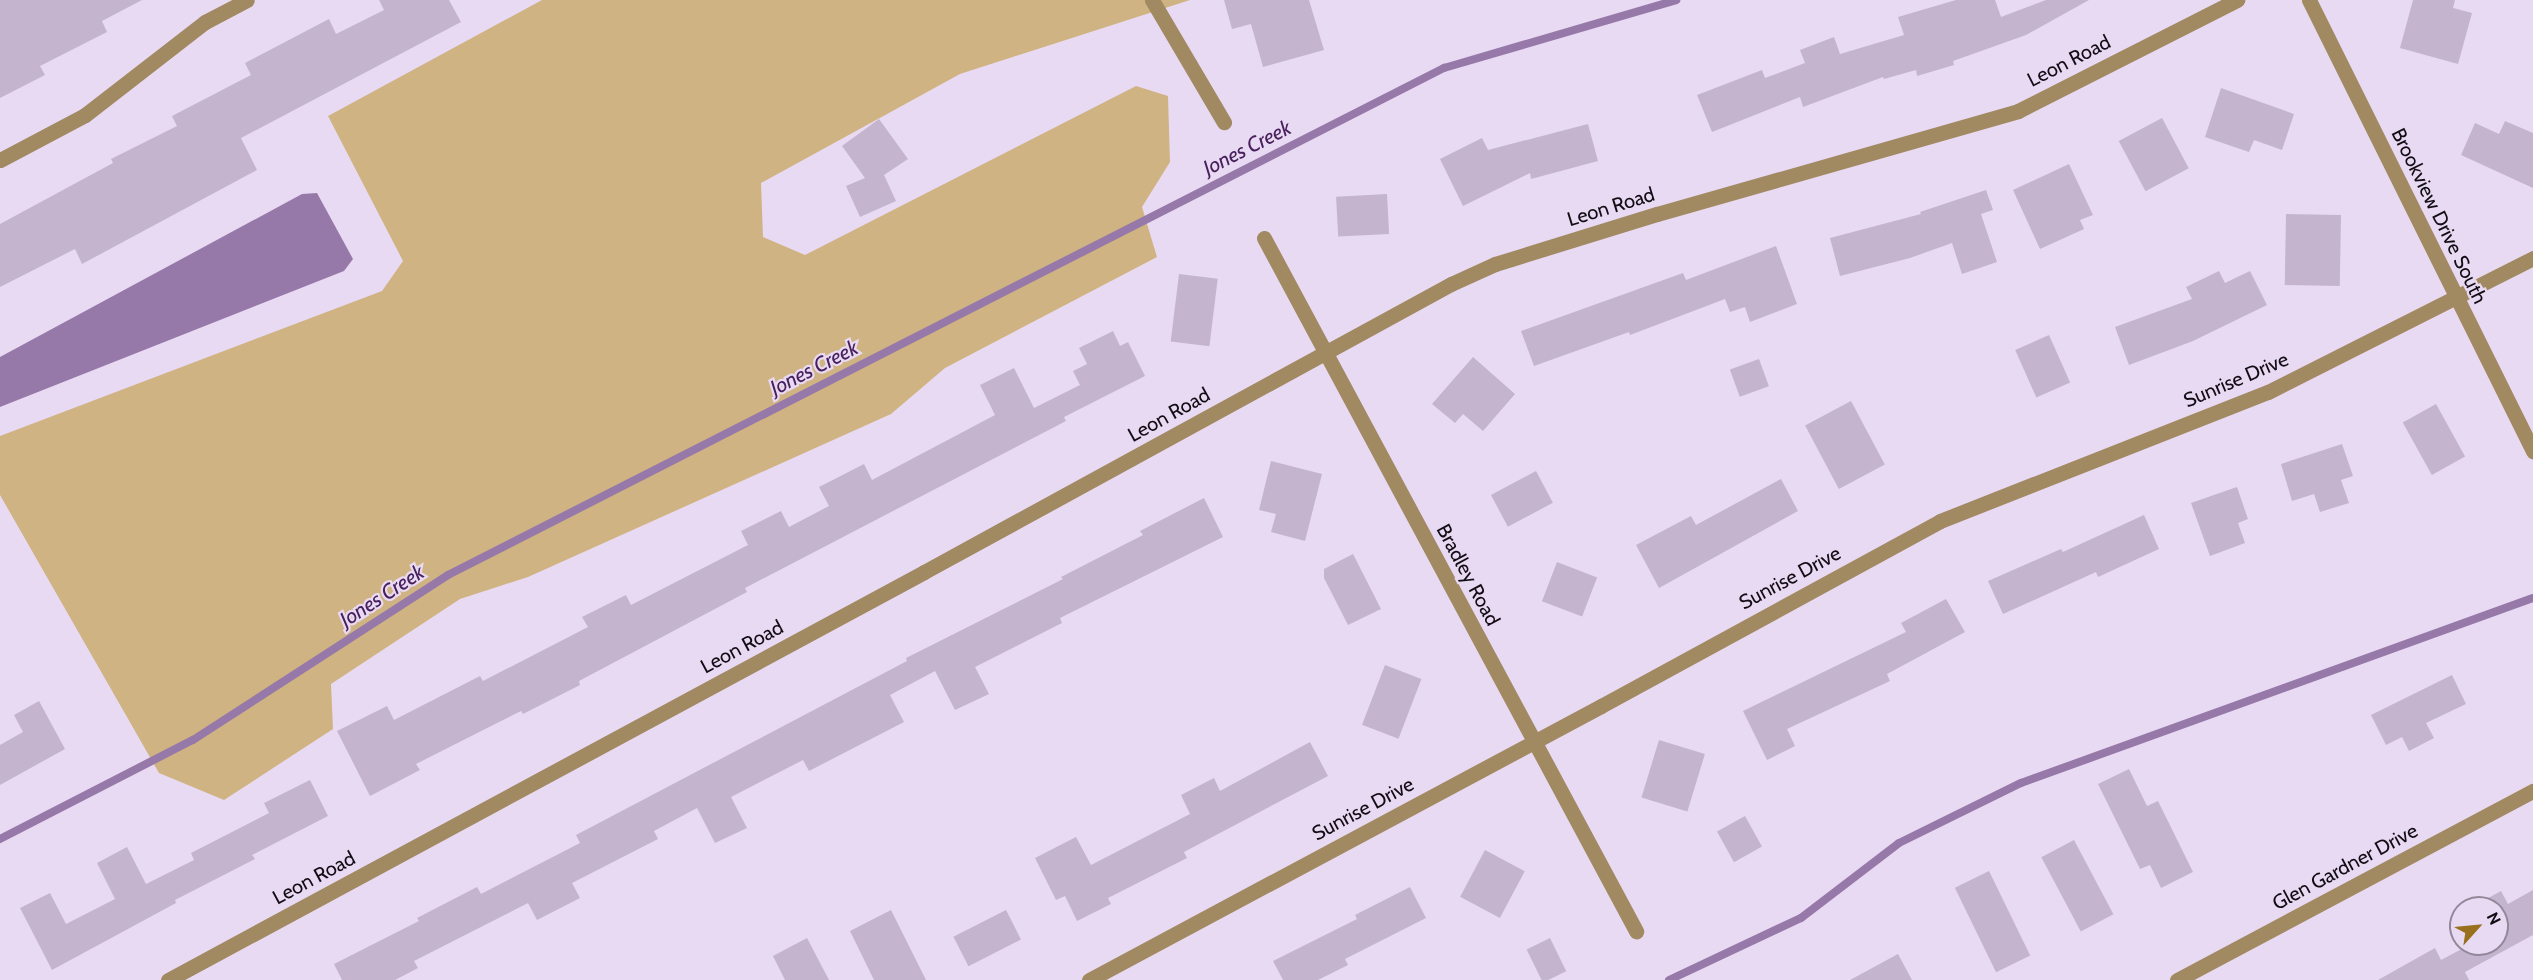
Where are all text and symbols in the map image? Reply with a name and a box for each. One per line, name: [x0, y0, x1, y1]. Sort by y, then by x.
street label: Leon Road: [2023, 30, 2115, 92]
water label: Jones Creek: [1199, 115, 1295, 181]
street label: Brookview Drive South: [2386, 124, 2492, 308]
street label: Leon Road: [1564, 182, 1658, 232]
water label: Jones Creek: [766, 335, 862, 401]
street label: Sunrise Drive: [2180, 347, 2292, 413]
street label: Leon Road: [1124, 383, 1214, 447]
street label: Bradley Road: [1431, 520, 1505, 630]
street label: Sunrise Drive: [1735, 541, 1845, 615]
water label: Jones Creek: [335, 559, 429, 633]
street label: Leon Road: [697, 615, 787, 679]
street label: Sunrise Drive: [1308, 772, 1418, 846]
street label: Glen Gardner Drive: [2268, 819, 2422, 915]
street label: Leon Road: [269, 846, 359, 910]
north arrow: [2449, 896, 2509, 956]
text: N: [2483, 909, 2505, 928]

